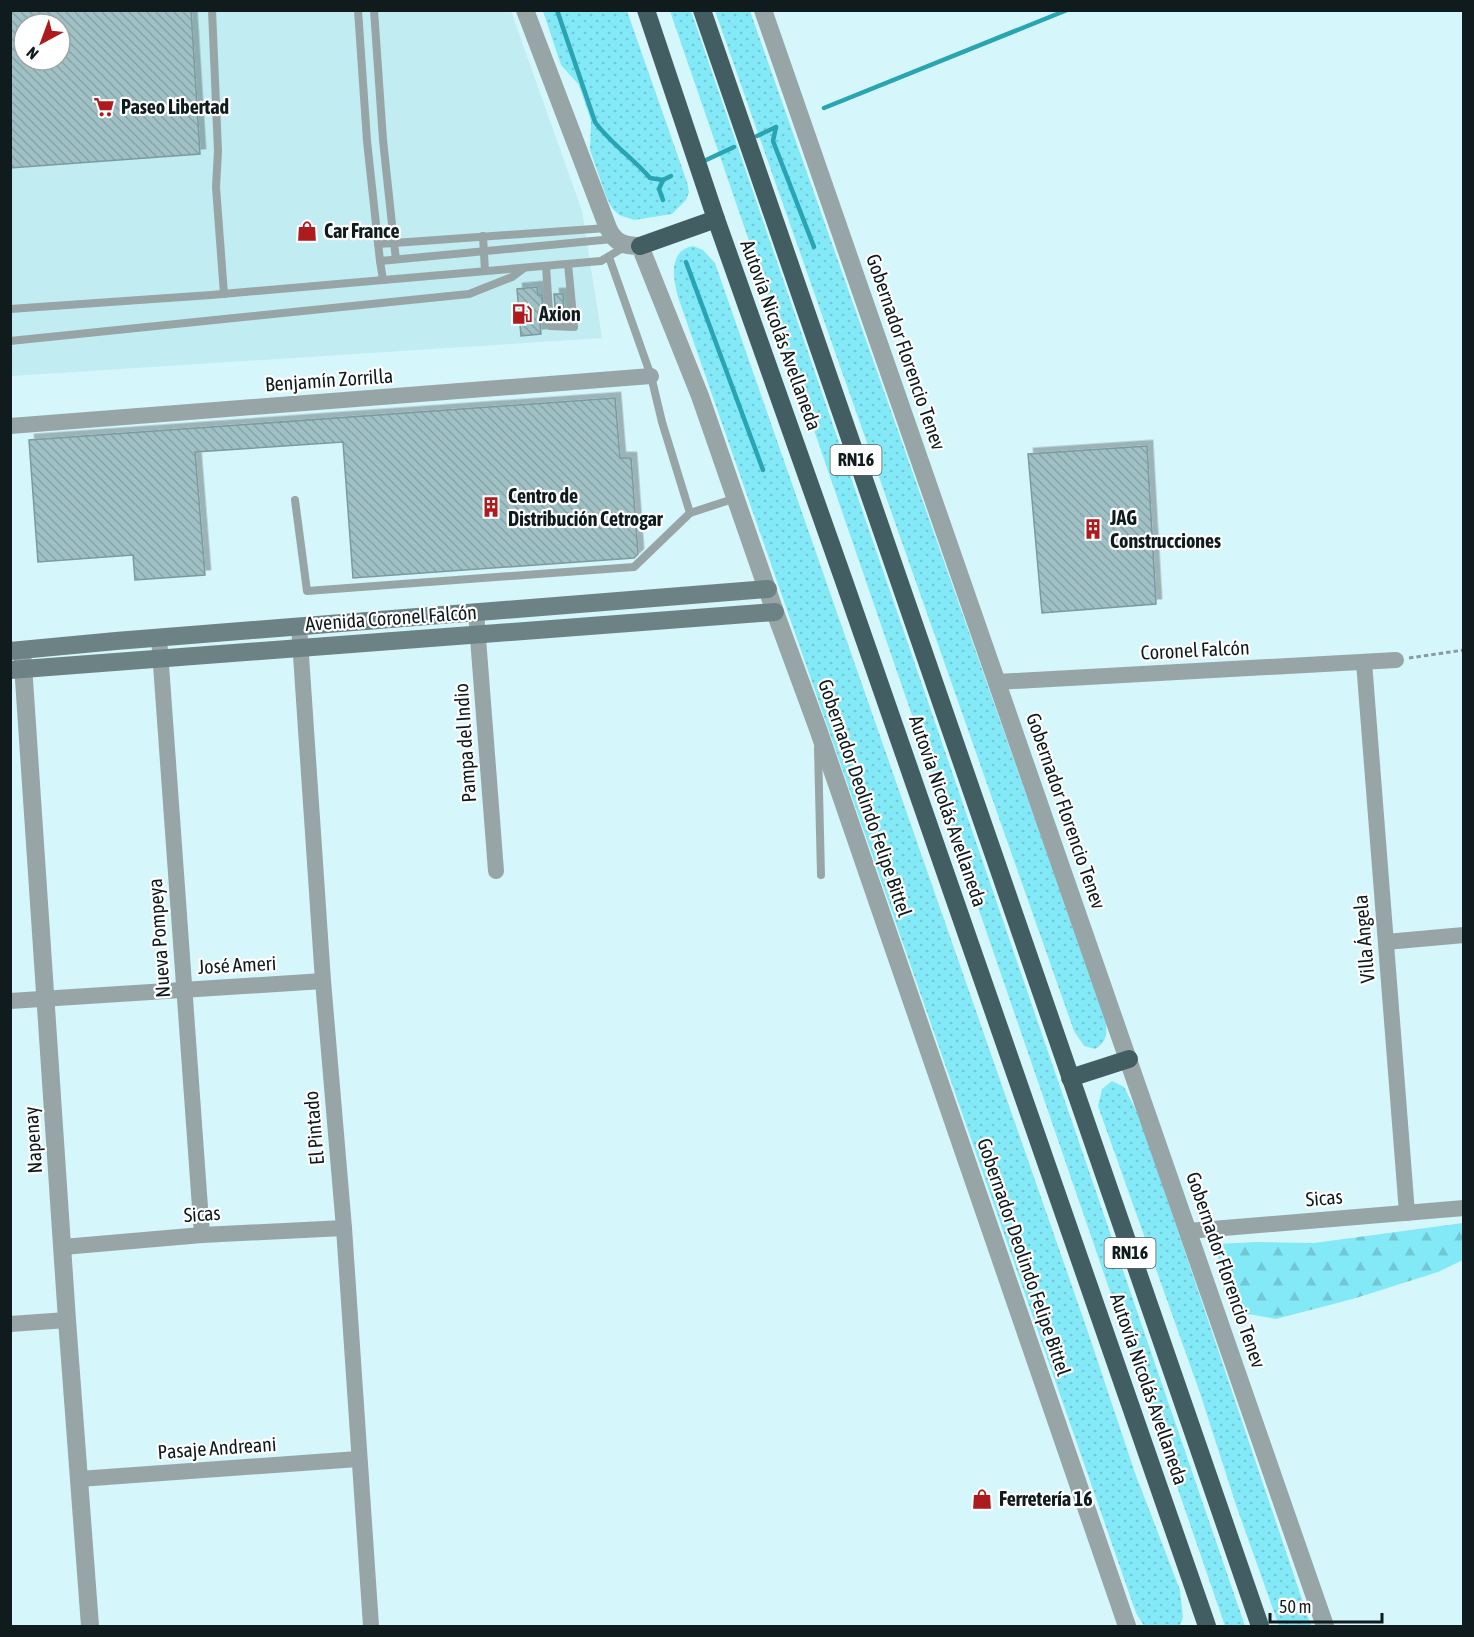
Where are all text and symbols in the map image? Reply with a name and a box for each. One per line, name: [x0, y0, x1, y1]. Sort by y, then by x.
north arrow: [12, 12, 72, 72]
text: N: [23, 43, 42, 63]
supermarket icon: Paseo Libertad: [92, 95, 116, 119]
place label: Paseo Libertad: [121, 95, 229, 118]
shop icon: Car France: [295, 219, 319, 243]
place label: Car France: [324, 219, 400, 242]
street label: Autovía Nicolás Avellaneda: [736, 236, 827, 433]
street label: Gobernador Florencio Tenev: [862, 251, 951, 453]
fuel station icon: Axion: [510, 302, 534, 326]
place label: Axion: [538, 302, 581, 325]
street label: Benjamín Zorrilla: [264, 364, 394, 395]
road number: RN16: [830, 445, 882, 475]
place label: Centro de Distribución Cetrogar: [508, 484, 664, 530]
building icon: Centro de Distribución Cetrogar: [479, 495, 503, 519]
place label: JAG Construcciones: [1109, 506, 1221, 552]
building icon: JAG Construcciones: [1081, 517, 1105, 541]
street label: Avenida Coronel Falcón: [304, 600, 477, 635]
street label: Coronel Falcón: [1140, 635, 1250, 664]
street label: Gobernador Deolindo Felipe Bittel: [814, 676, 917, 920]
street label: Pampa del Indio: [449, 683, 480, 803]
street label: Gobernador Florencio Tenev: [1022, 710, 1111, 912]
street label: Autovía Nicolás Avellaneda: [905, 712, 992, 910]
street label: Nueva Pompeya: [143, 878, 174, 998]
street label: Villa Ángela: [1348, 894, 1379, 984]
street label: José Ameri: [197, 951, 277, 978]
street label: El Pintado: [299, 1090, 328, 1166]
street label: Napenay: [19, 1106, 46, 1174]
street label: Gobernador Deolindo Felipe Bittel: [973, 1135, 1076, 1379]
street label: Gobernador Florencio Tenev: [1182, 1169, 1271, 1371]
street label: Sicas: [1305, 1184, 1343, 1211]
street label: Sicas: [183, 1201, 221, 1226]
road number: RN16: [1104, 1238, 1156, 1268]
street label: Autovía Nicolás Avellaneda: [1106, 1290, 1193, 1488]
street label: Pasaje Andreani: [157, 1432, 277, 1463]
shop icon: Ferretería 16: [970, 1487, 994, 1511]
place label: Ferretería 16: [999, 1487, 1093, 1510]
scale bar: [1270, 1586, 1382, 1624]
text: 50 m: [1279, 1596, 1311, 1617]

